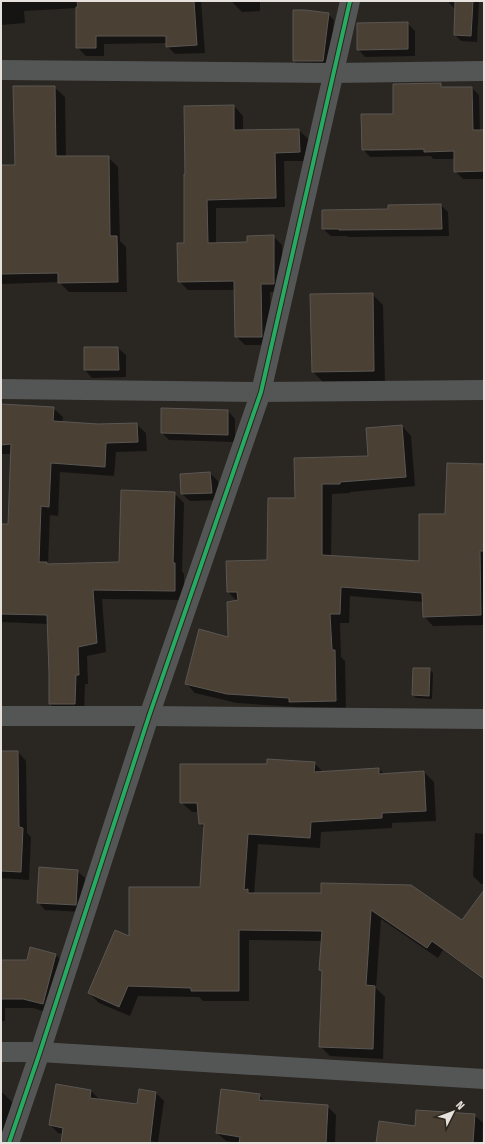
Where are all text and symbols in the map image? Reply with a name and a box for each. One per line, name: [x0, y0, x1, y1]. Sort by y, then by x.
north arrow: [433, 1092, 473, 1132]
text: N: [453, 1099, 467, 1112]

